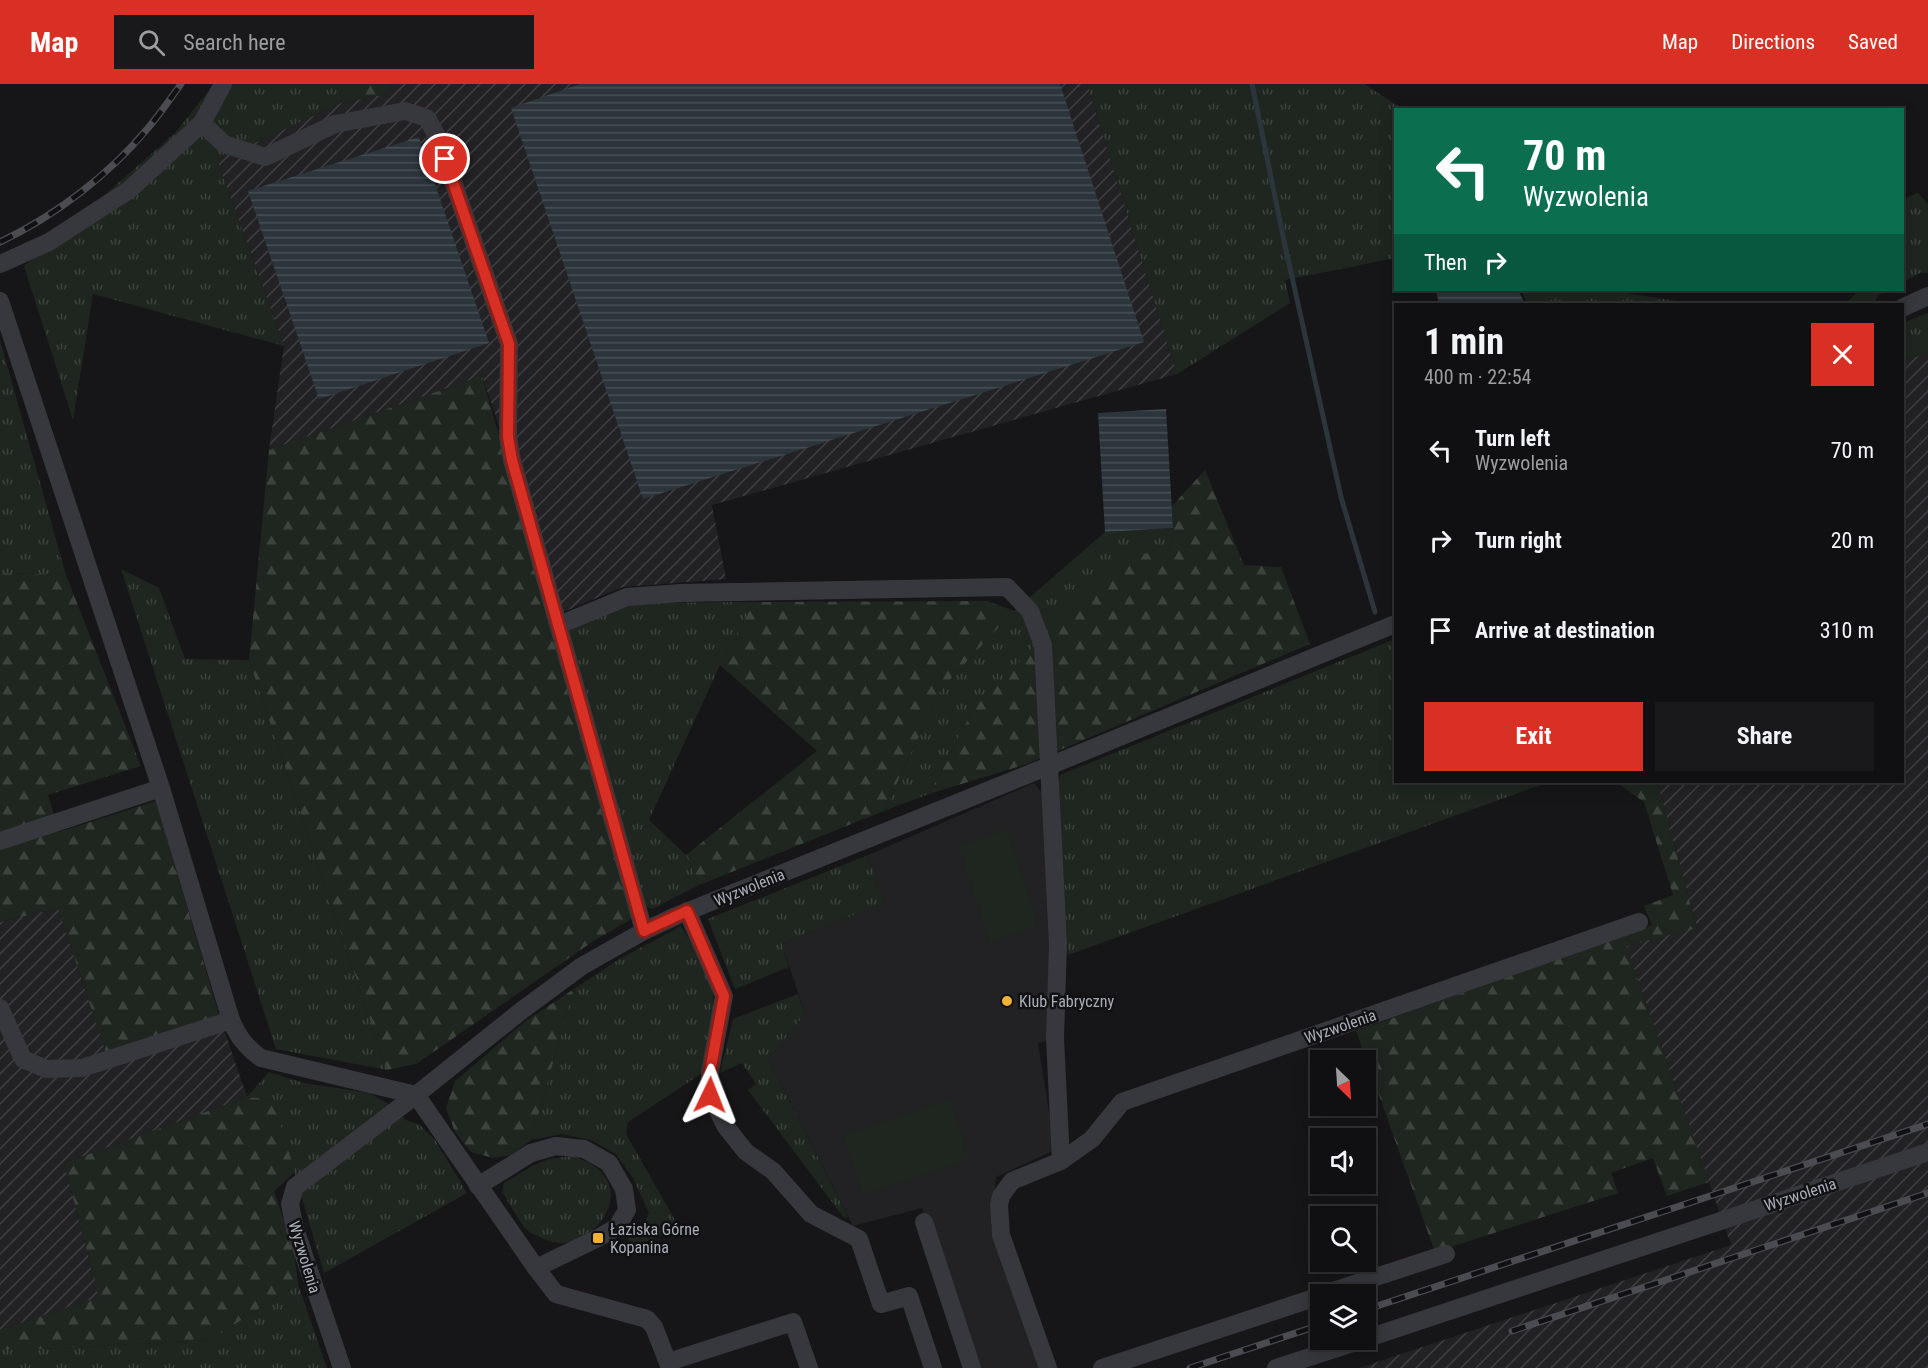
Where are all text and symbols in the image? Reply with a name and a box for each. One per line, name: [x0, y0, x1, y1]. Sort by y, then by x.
search box: [114, 15, 534, 69]
text: Map: [30, 26, 78, 59]
icon: search: [135, 26, 168, 59]
text: Search here: [183, 30, 286, 55]
text: Map: [1662, 30, 1698, 54]
text: Directions: [1731, 30, 1815, 54]
text: Saved: [1848, 30, 1898, 54]
text: 70 m: [1523, 131, 1606, 180]
icon: left: [1424, 132, 1502, 210]
pin: [419, 133, 470, 184]
icon: arrive: [428, 142, 461, 175]
text: Wyzwolenia: [1523, 181, 1649, 213]
icon: right: [1479, 246, 1512, 279]
text: Then: [1424, 250, 1467, 275]
text: 1 min: [1424, 321, 1504, 363]
button: close: [1811, 323, 1874, 386]
text: 400 m · 22:54: [1424, 365, 1531, 389]
text: Turn left: [1475, 426, 1550, 451]
icon: left: [1424, 434, 1457, 467]
text: 70 m: [1831, 438, 1874, 463]
text: Wyzwolenia: [1475, 451, 1568, 475]
icon: right: [1424, 524, 1457, 557]
text: Turn right: [1475, 528, 1562, 553]
text: 20 m: [1831, 528, 1874, 553]
icon: arrive: [1424, 614, 1457, 647]
text: Arrive at destination: [1475, 618, 1655, 643]
text: 310 m: [1820, 618, 1874, 643]
button: Exit: [1424, 702, 1643, 771]
button: Share: [1655, 702, 1874, 771]
street label: Wyzwolenia: [711, 865, 787, 910]
place label: Klub Fabryczny: [1019, 992, 1114, 1011]
marker: Klub Fabryczny: [1000, 994, 1014, 1008]
street label: Wyzwolenia: [1302, 1005, 1379, 1048]
north arrow: [1310, 1050, 1376, 1116]
map controls: [1310, 1050, 1376, 1350]
position arrow: [678, 1063, 742, 1127]
button: sound: [1310, 1128, 1376, 1194]
street label: Wyzwolenia: [1762, 1174, 1839, 1215]
button: search: [1310, 1206, 1376, 1272]
street label: Wyzwolenia: [285, 1219, 325, 1296]
place label: Łaziska Górne Kopanina: [610, 1220, 699, 1257]
marker: Łaziska Górne Kopanina: [591, 1231, 605, 1245]
button: layers: [1310, 1284, 1376, 1350]

